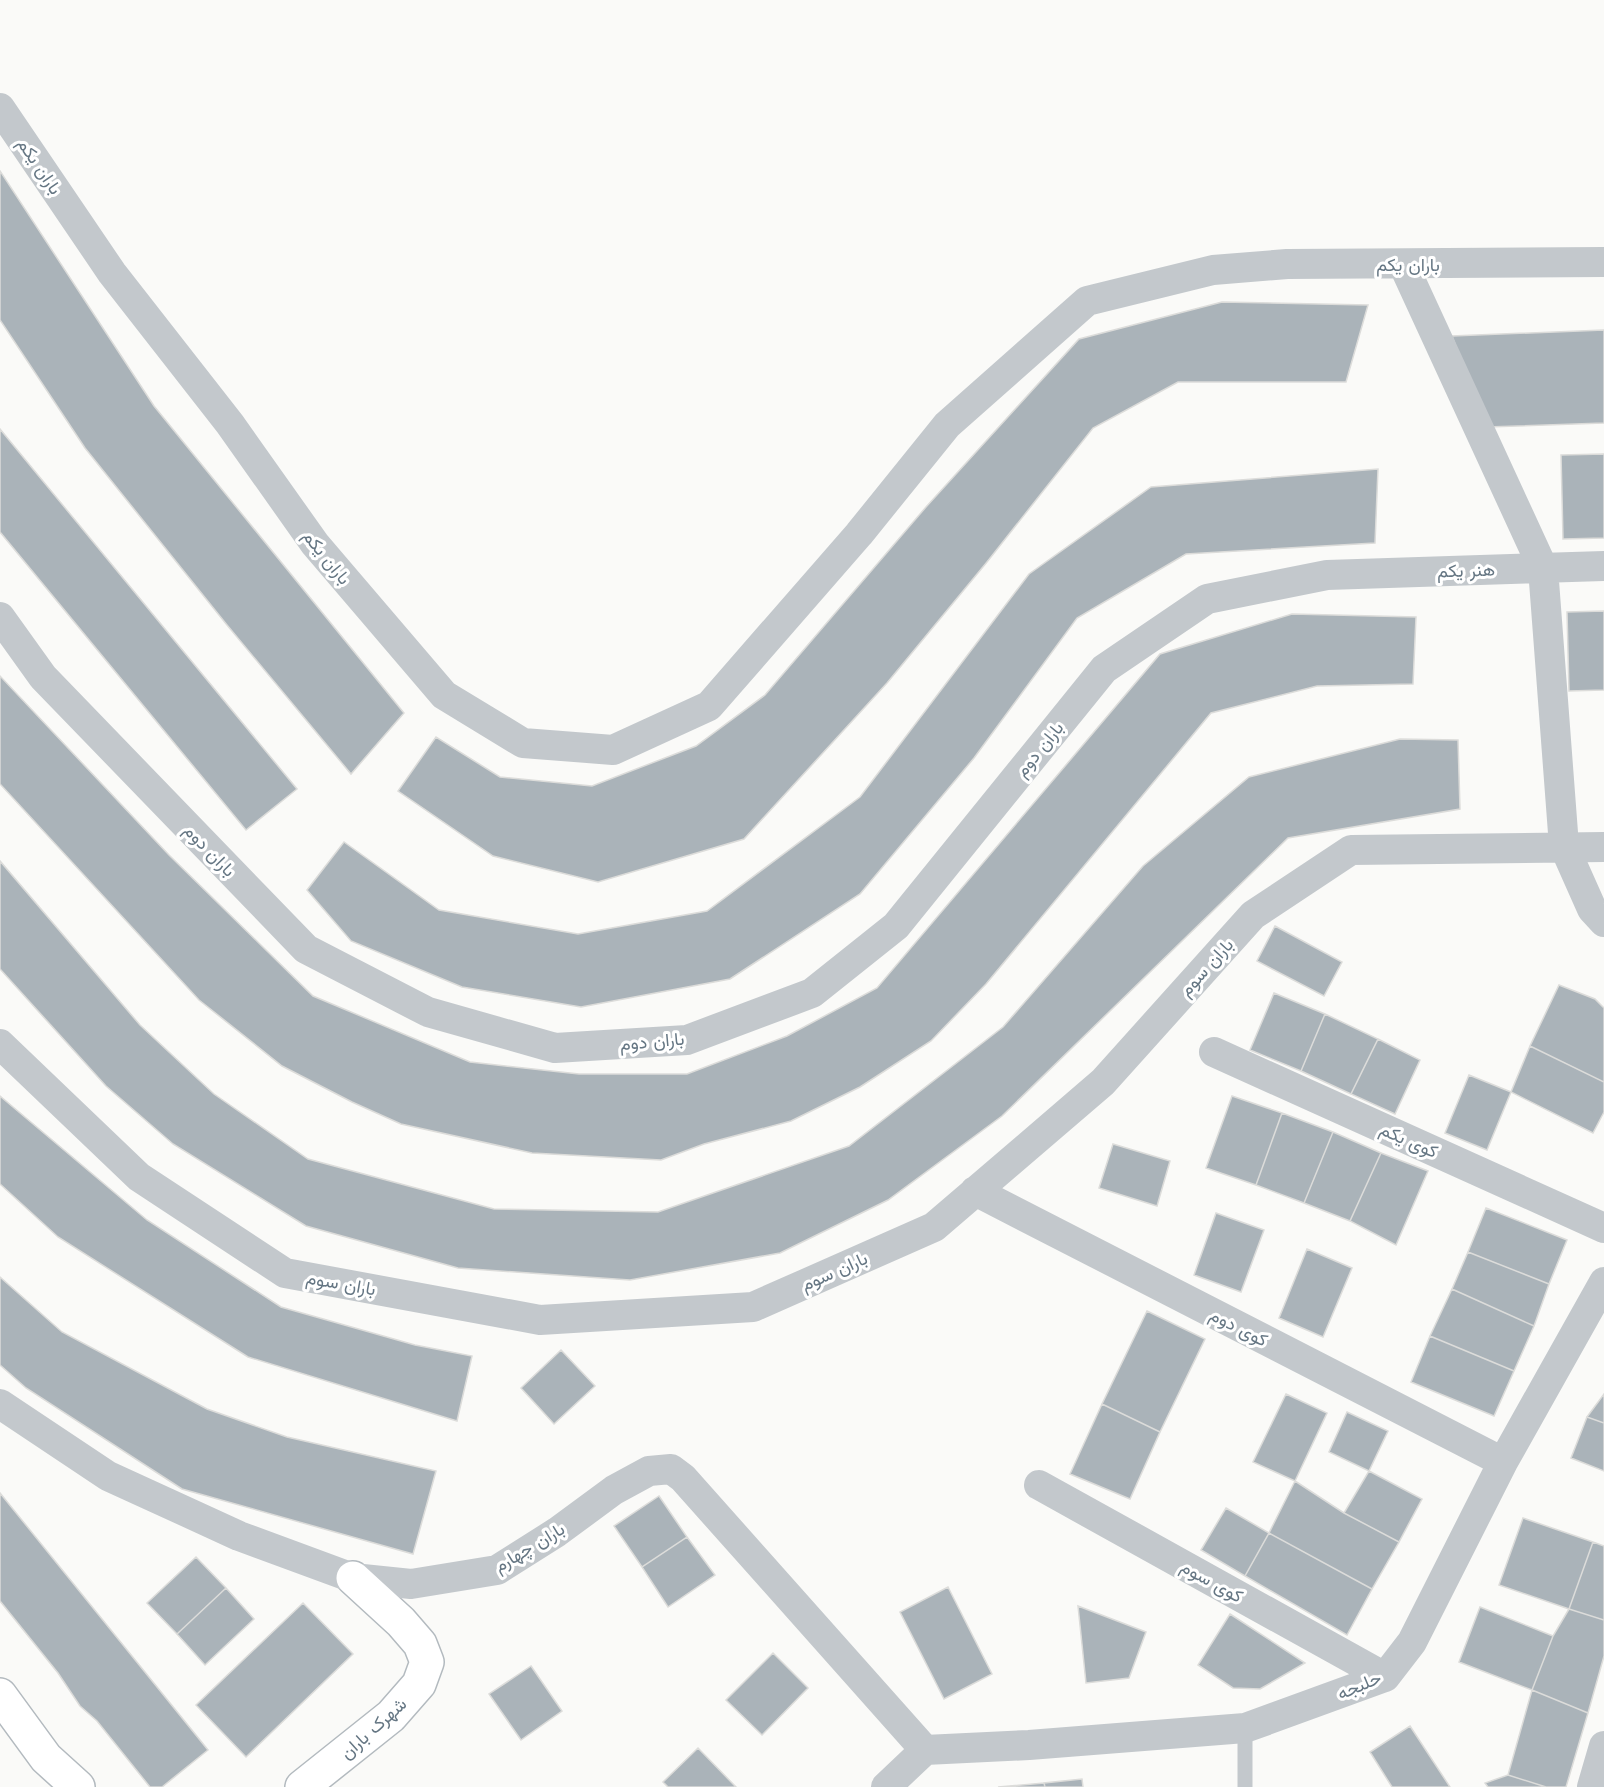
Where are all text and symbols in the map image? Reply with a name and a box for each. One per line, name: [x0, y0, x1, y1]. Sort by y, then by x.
street label: باران یکم: [12, 134, 67, 199]
street label: باران یکم: [1376, 254, 1440, 277]
street label: باران یکم: [297, 526, 355, 590]
street label: هنر یکم: [1437, 558, 1495, 584]
street label: باران دوم: [1010, 717, 1069, 782]
street label: باران دوم: [179, 819, 240, 882]
street label: باران سوم: [1175, 934, 1239, 1002]
street label: باران دوم: [619, 1028, 685, 1056]
street label: کوی یکم: [1376, 1118, 1441, 1164]
street label: باران سوم: [798, 1247, 871, 1297]
street label: باران سوم: [304, 1267, 377, 1301]
street label: کوی دوم: [1206, 1304, 1271, 1352]
street label: باران چهارم: [490, 1518, 569, 1578]
street label: کوی سوم: [1176, 1555, 1247, 1608]
street label: حلبجه: [1334, 1666, 1384, 1704]
street label: شهرک باران: [336, 1693, 411, 1764]

